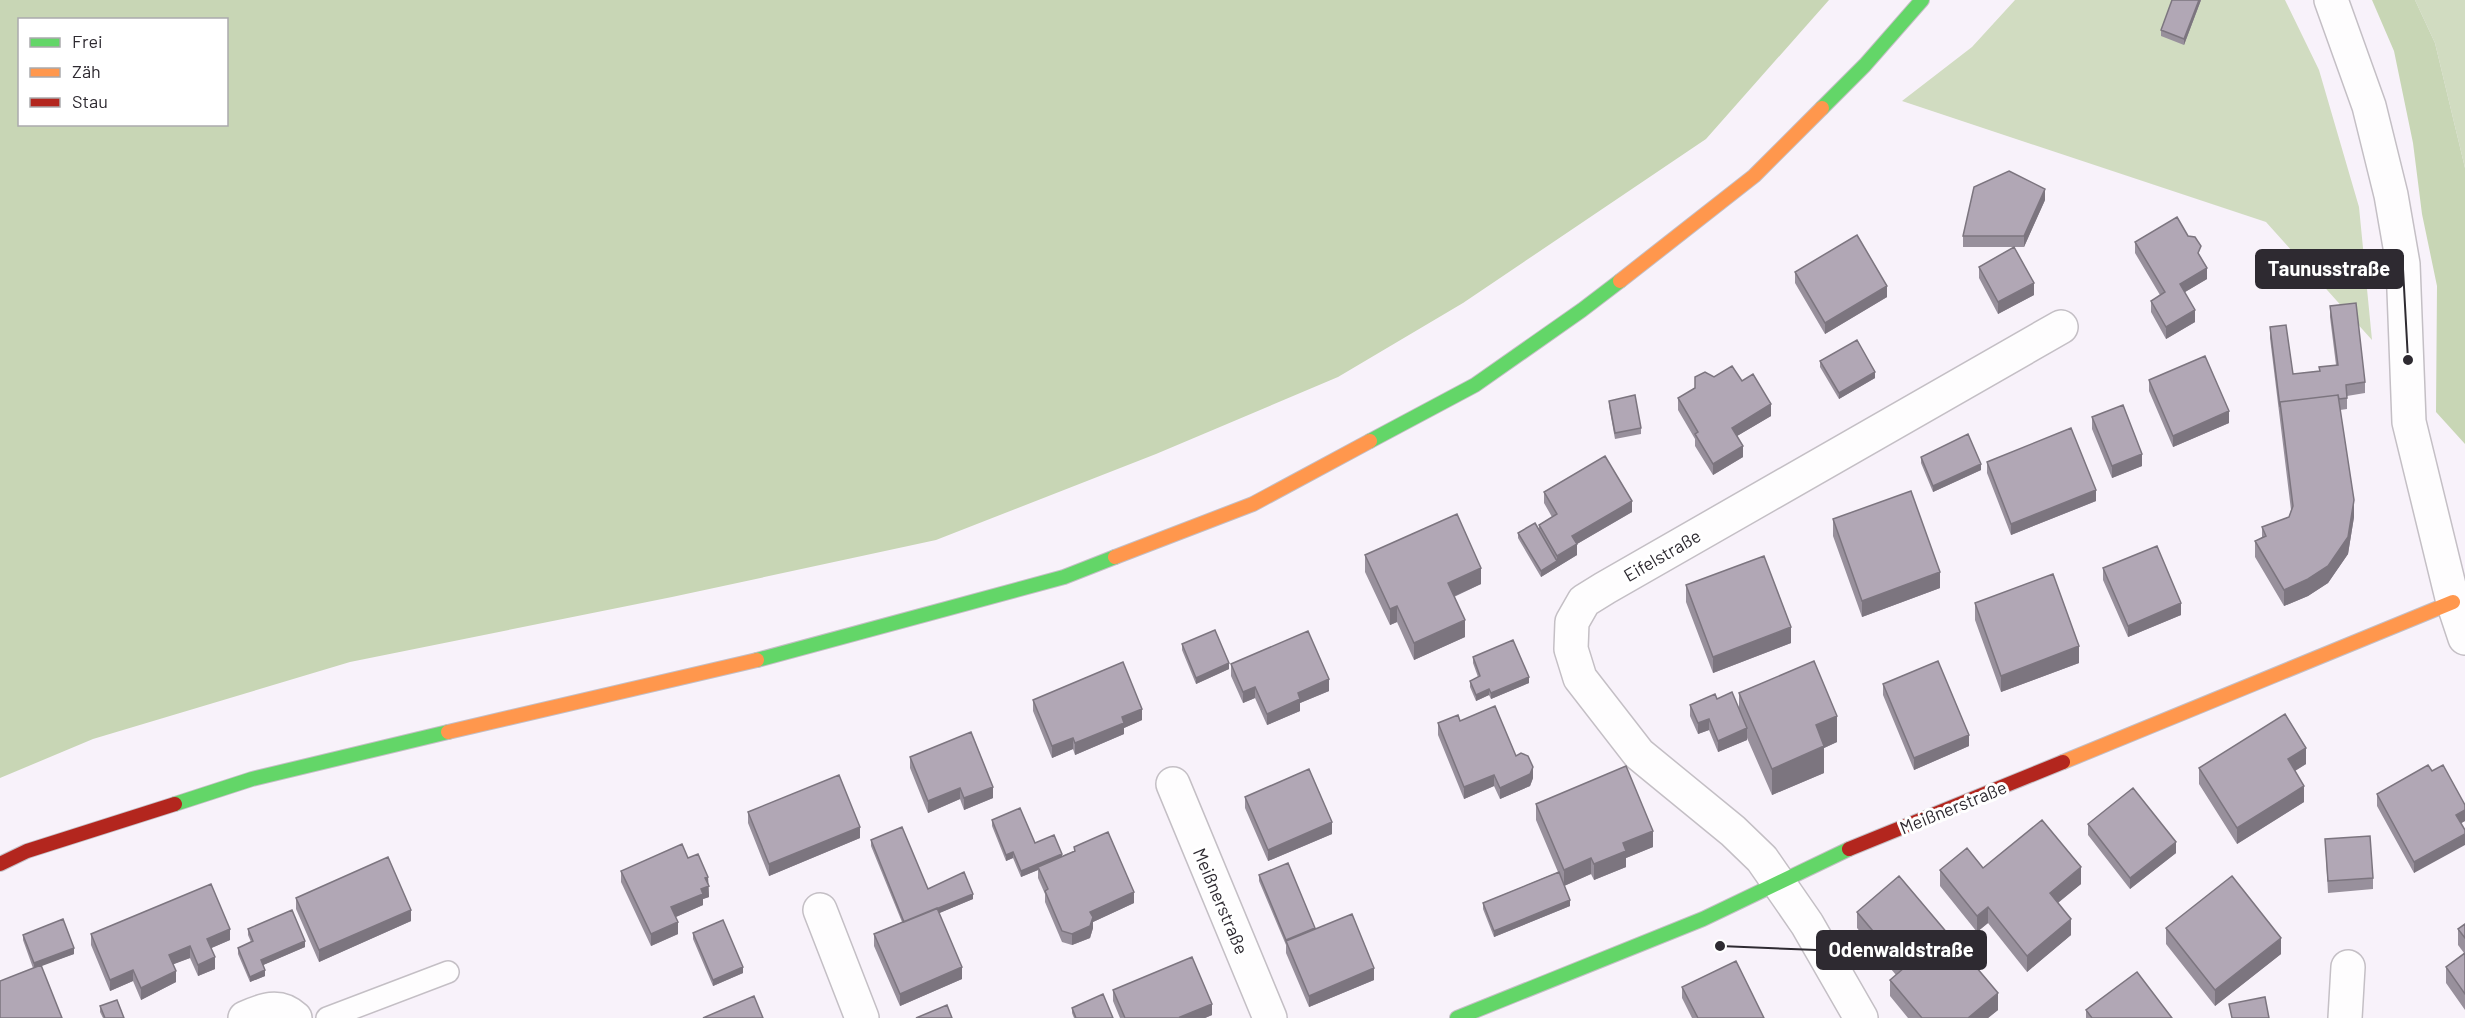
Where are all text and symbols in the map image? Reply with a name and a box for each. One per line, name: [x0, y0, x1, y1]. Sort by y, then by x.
legend: [18, 18, 228, 126]
text: Frei: [72, 30, 103, 52]
text: Zäh: [72, 60, 101, 82]
text: Stau: [72, 90, 108, 112]
callout: Taunusstraße: [2256, 250, 2403, 288]
text: Taunusstraße: [2268, 256, 2390, 280]
street label: Eifelstraße: [1620, 524, 1704, 586]
street label: Meißnerstraße: [1896, 776, 2010, 838]
street label: Meißnerstraße: [1189, 845, 1253, 957]
callout: Odenwaldstraße: [1817, 931, 1986, 969]
text: Odenwaldstraße: [1828, 937, 1974, 961]

